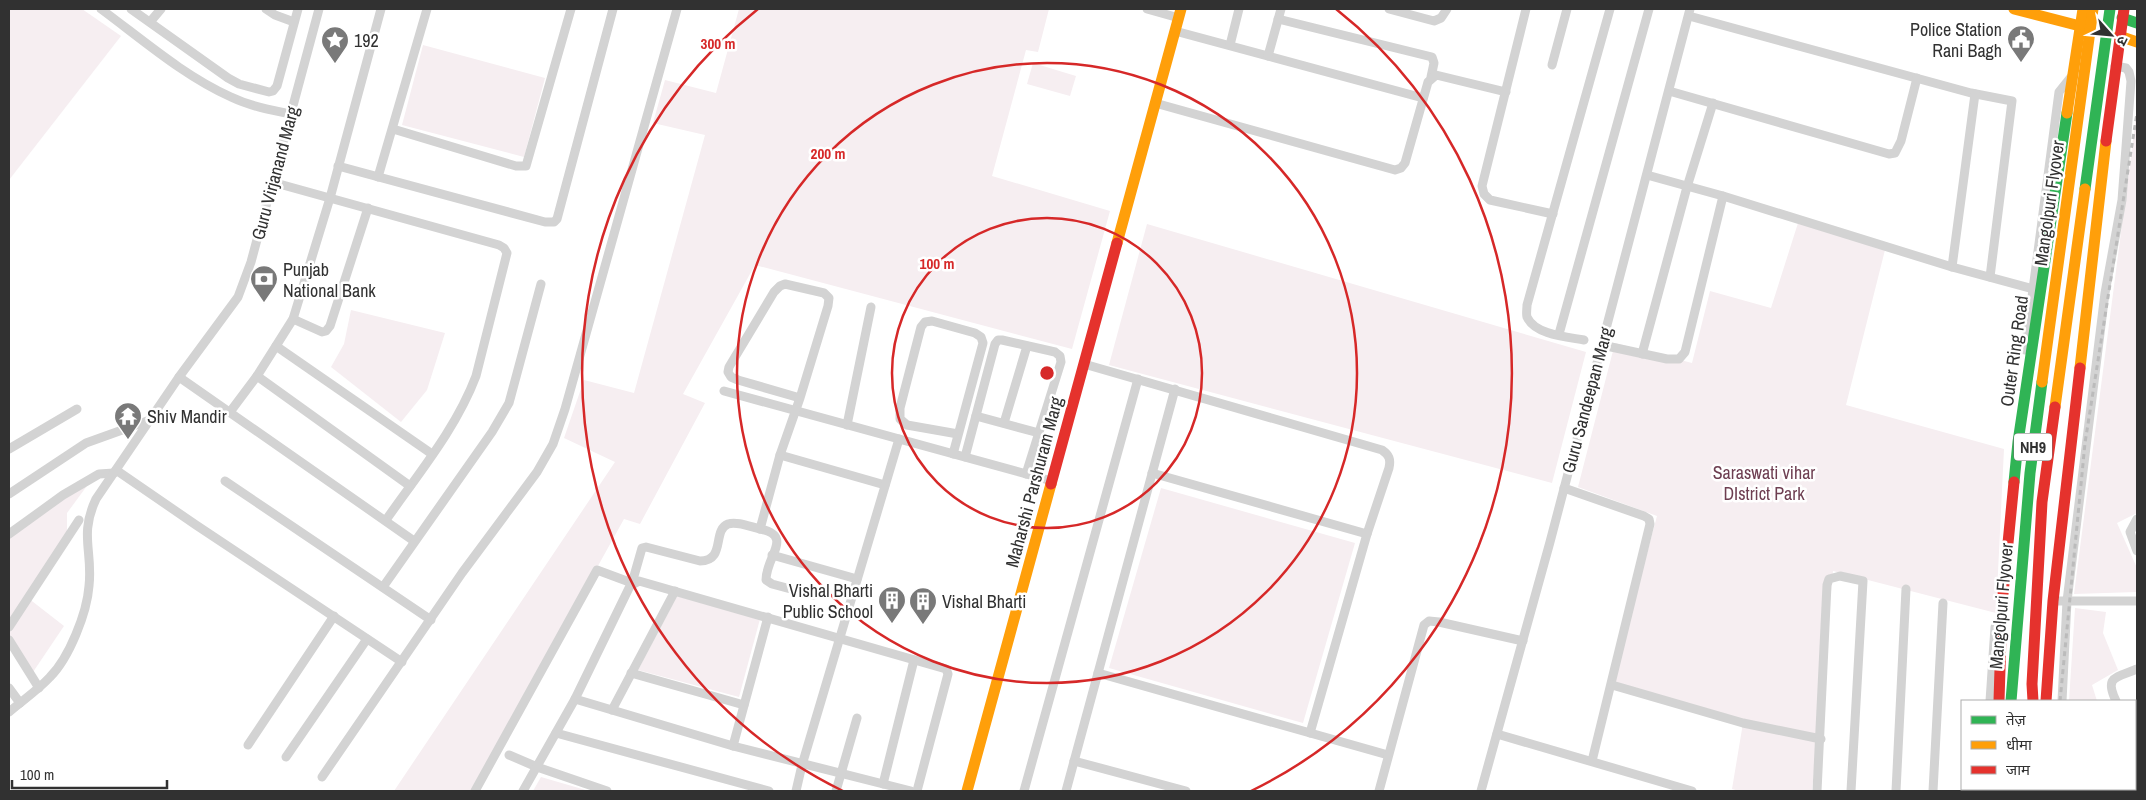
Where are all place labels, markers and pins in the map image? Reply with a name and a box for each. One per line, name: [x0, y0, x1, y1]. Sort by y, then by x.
place label: Police Station Rani Bagh: [1910, 17, 2002, 63]
public building icon: Police Station Rani Bagh: [2006, 24, 2036, 63]
place icon: 192: [320, 25, 350, 64]
place label: 192: [354, 28, 379, 53]
place label: Punjab National Bank: [283, 257, 376, 303]
bank icon: Punjab National Bank: [249, 264, 279, 303]
centre of rings: [1038, 364, 1056, 382]
temple icon: Shiv Mandir: [113, 401, 143, 440]
place label: Shiv Mandir: [147, 404, 227, 429]
place label: Vishal Bharti Public School: [783, 578, 873, 624]
building icon: Vishal Bharti Public School: [877, 585, 907, 624]
building icon: Vishal Bharti: [908, 586, 938, 625]
place label: Vishal Bharti: [942, 589, 1026, 614]

